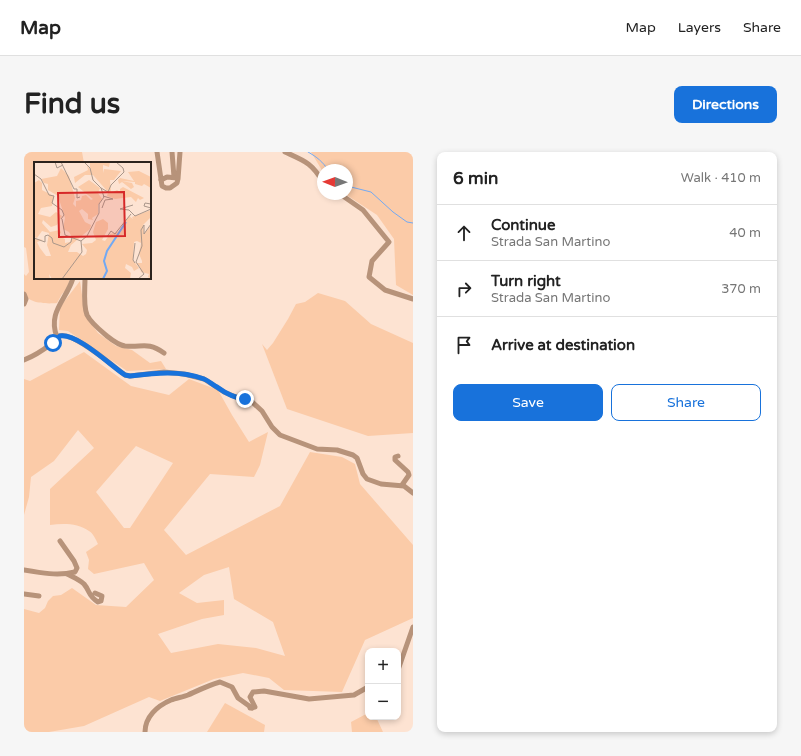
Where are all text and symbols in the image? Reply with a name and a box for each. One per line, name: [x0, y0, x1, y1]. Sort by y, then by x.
text: Map: [20, 17, 61, 39]
text: Map: [626, 19, 656, 36]
text: Layers: [678, 19, 721, 36]
text: Share: [743, 19, 781, 36]
button: Directions: [674, 86, 777, 123]
text: Find us: [24, 87, 120, 121]
inset map: [34, 162, 151, 279]
north arrow: [317, 164, 353, 200]
text: 6 min: [453, 168, 498, 189]
text: Walk · 410 m: [681, 170, 761, 186]
text: Continue: [491, 216, 555, 234]
icon: ahead: [453, 222, 475, 244]
text: 40 m: [729, 225, 761, 241]
text: Strada San Martino: [491, 234, 610, 250]
text: Turn right: [491, 272, 561, 290]
icon: right: [453, 278, 475, 300]
text: 370 m: [721, 281, 761, 297]
text: Strada San Martino: [491, 290, 610, 306]
route start: [44, 334, 62, 352]
icon: arrive: [453, 334, 475, 356]
text: Arrive at destination: [491, 336, 635, 354]
button: Save: [453, 384, 603, 421]
button: Share: [611, 384, 761, 421]
route end: [236, 390, 254, 408]
map controls: [365, 648, 401, 720]
button: +: [365, 648, 401, 684]
button: −: [365, 684, 401, 720]

